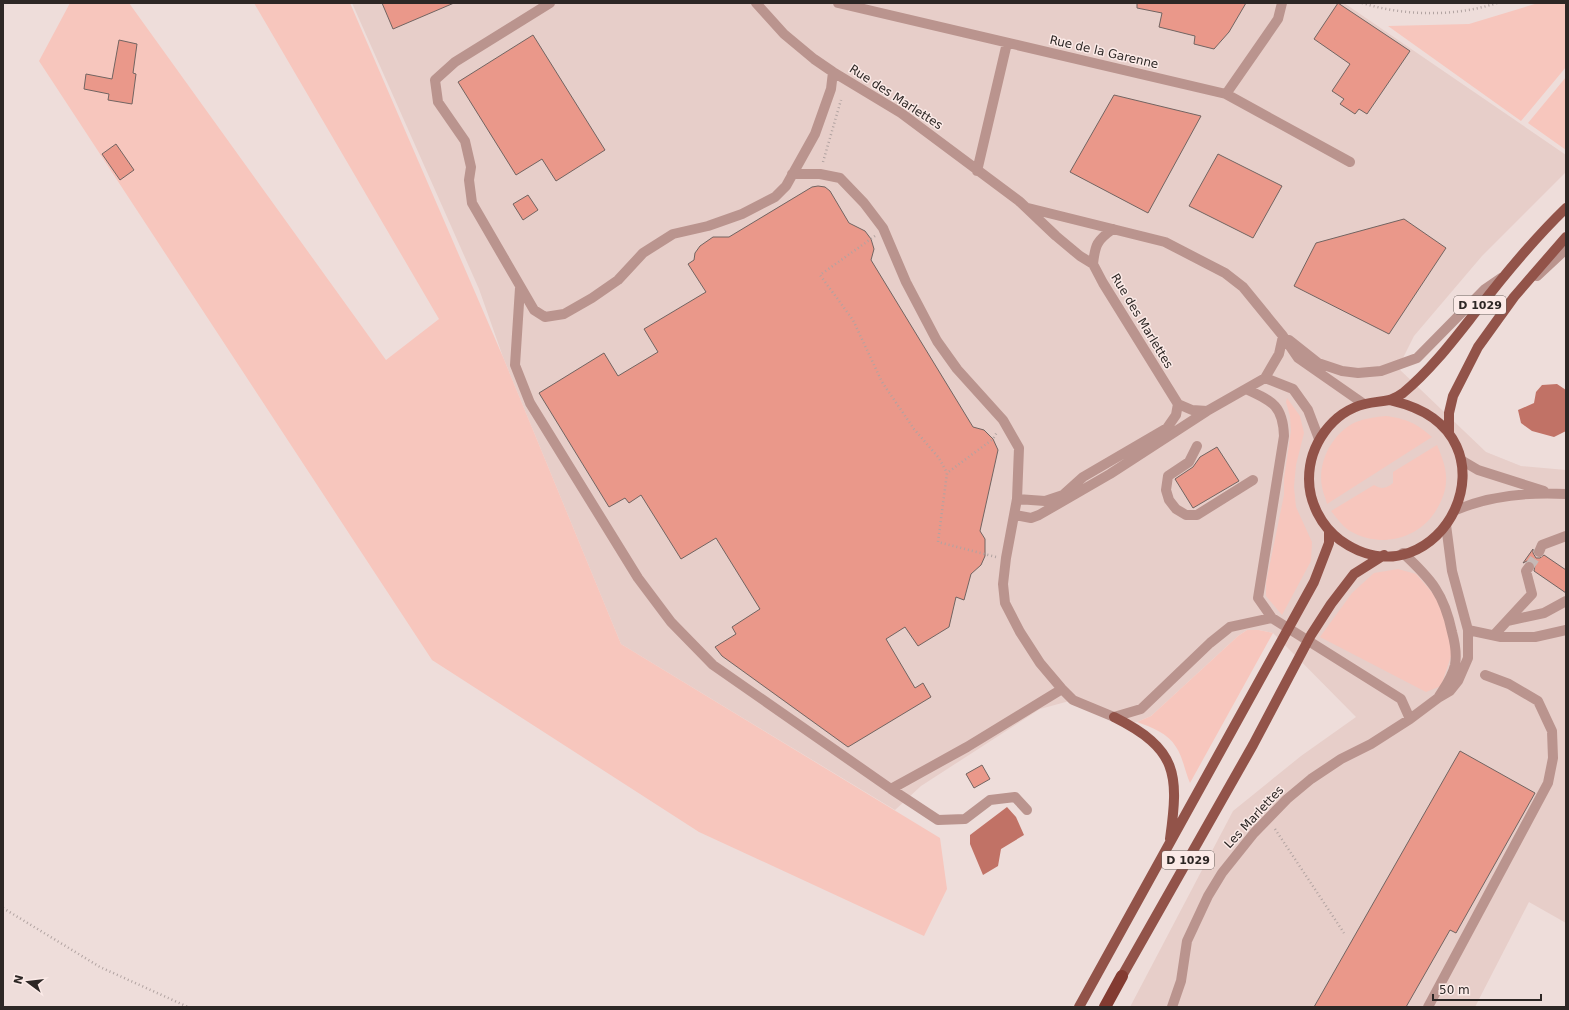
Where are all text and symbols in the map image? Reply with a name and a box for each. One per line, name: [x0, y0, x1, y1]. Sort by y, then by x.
street label: Rue de la Garenne: [1048, 33, 1160, 71]
street label: Rue des Marlettes: [847, 62, 945, 132]
street label: Rue des Marlettes: [1108, 271, 1176, 371]
road number: D 1029: [1454, 296, 1506, 314]
street label: Les Marlettes: [1221, 783, 1287, 851]
road number: D 1029: [1162, 851, 1214, 869]
north arrow: [8, 962, 48, 1002]
text: N: [11, 973, 26, 986]
scale bar: [1433, 976, 1541, 1002]
text: 50 m: [1439, 983, 1470, 997]

